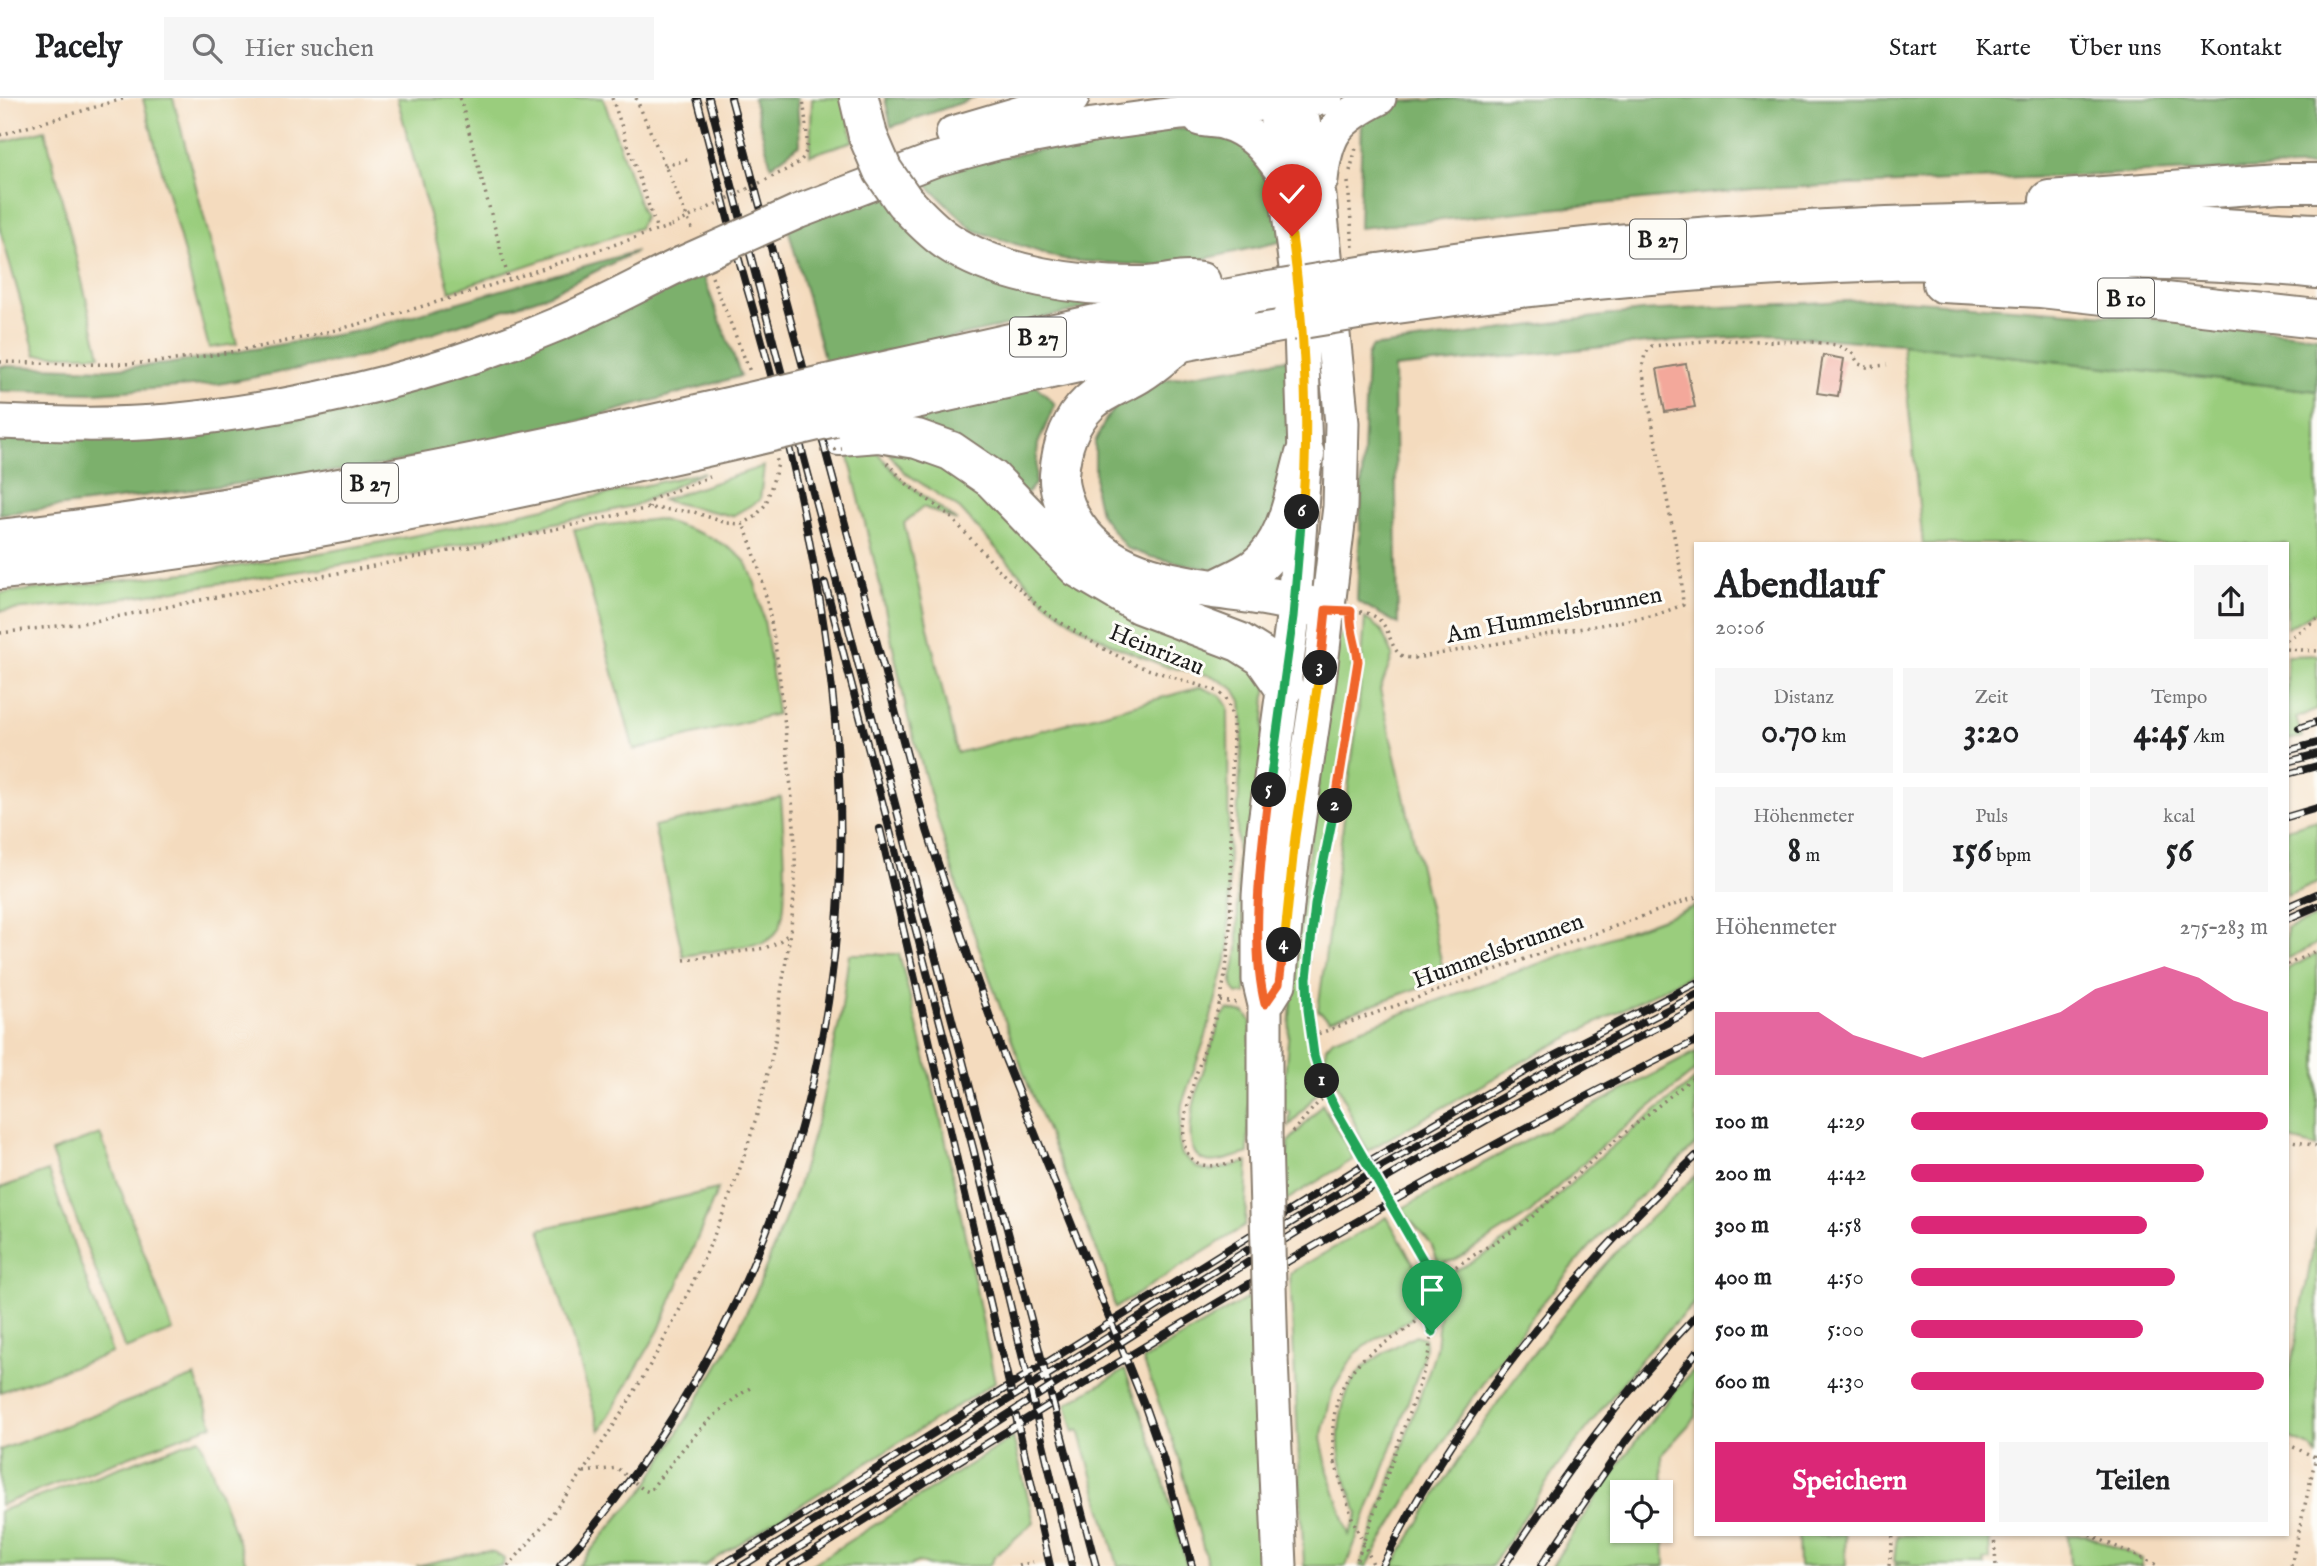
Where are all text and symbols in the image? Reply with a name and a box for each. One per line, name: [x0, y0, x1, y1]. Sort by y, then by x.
search box: [164, 17, 654, 80]
text: Pacely: [35, 27, 122, 69]
icon: search: [188, 29, 226, 67]
text: Hier suchen: [244, 32, 374, 65]
text: Start: [1889, 33, 1937, 64]
text: Karte: [1975, 33, 2031, 64]
text: Über uns: [2069, 33, 2161, 64]
text: Kontakt: [2199, 33, 2282, 64]
pin: [1262, 164, 1322, 236]
icon: check: [1273, 175, 1311, 213]
road number: B 27: [1630, 220, 1686, 258]
road number: B 10: [2098, 279, 2154, 318]
road number: B 27: [1010, 318, 1066, 356]
road number: B 27: [342, 464, 398, 502]
pin: 6: [1284, 494, 1320, 530]
text: 6: [1297, 499, 1306, 523]
text: Abendlauf: [1715, 563, 1879, 611]
button: share: [2194, 565, 2268, 639]
street label: Am Hummelsbrunnen: [1443, 579, 1665, 652]
text: 20:06: [1715, 613, 1764, 642]
street label: Heinrizau: [1104, 617, 1208, 683]
pin: 3: [1302, 650, 1338, 686]
text: 3: [1316, 655, 1323, 679]
text: Distanz: [1773, 686, 1834, 710]
text: Zeit: [1975, 686, 2008, 710]
text: Tempo: [2151, 686, 2207, 710]
text: 0.70: [1761, 710, 1818, 755]
text: 3:20: [1964, 710, 2019, 755]
text: 4:45: [2133, 710, 2189, 755]
text: km: [1818, 725, 1847, 749]
text: /km: [2189, 725, 2225, 749]
pin: 5: [1252, 772, 1286, 808]
text: 5: [1265, 777, 1272, 801]
pin: 2: [1318, 788, 1352, 824]
text: 2: [1330, 793, 1339, 817]
text: Höhenmeter: [1754, 805, 1854, 829]
text: Puls: [1975, 805, 2008, 829]
text: kcal: [2163, 805, 2195, 829]
text: 8: [1788, 829, 1801, 874]
text: 156: [1952, 829, 1992, 874]
text: 56: [2165, 829, 2193, 874]
text: m: [1801, 844, 1820, 868]
text: bpm: [1992, 844, 2031, 868]
street label: Hummelsbrunnen: [1409, 906, 1588, 997]
text: Höhenmeter: [1715, 913, 1837, 942]
text: 275–283 m: [2180, 913, 2268, 942]
pin: 4: [1266, 928, 1302, 962]
text: 4: [1279, 932, 1288, 956]
pin: 1: [1304, 1063, 1340, 1098]
text: 1: [1318, 1068, 1325, 1092]
text: 100 m: [1715, 1107, 1769, 1136]
text: 4:29: [1827, 1107, 1865, 1136]
text: 200 m: [1715, 1159, 1771, 1188]
text: 4:42: [1827, 1159, 1866, 1188]
text: 300 m: [1715, 1211, 1769, 1240]
text: 4:58: [1827, 1211, 1862, 1240]
pin: [1402, 1260, 1462, 1332]
text: 400 m: [1715, 1263, 1772, 1292]
text: 4:50: [1827, 1263, 1864, 1292]
icon: arrive: [1413, 1271, 1451, 1309]
text: 500 m: [1715, 1315, 1769, 1344]
text: 5:00: [1827, 1315, 1864, 1344]
text: 600 m: [1715, 1367, 1770, 1396]
text: 4:30: [1827, 1367, 1864, 1396]
button: Speichern: [1715, 1442, 1985, 1522]
button: Teilen: [1999, 1442, 2268, 1522]
map controls: [1610, 1480, 1673, 1543]
button: locate: [1610, 1480, 1673, 1543]

